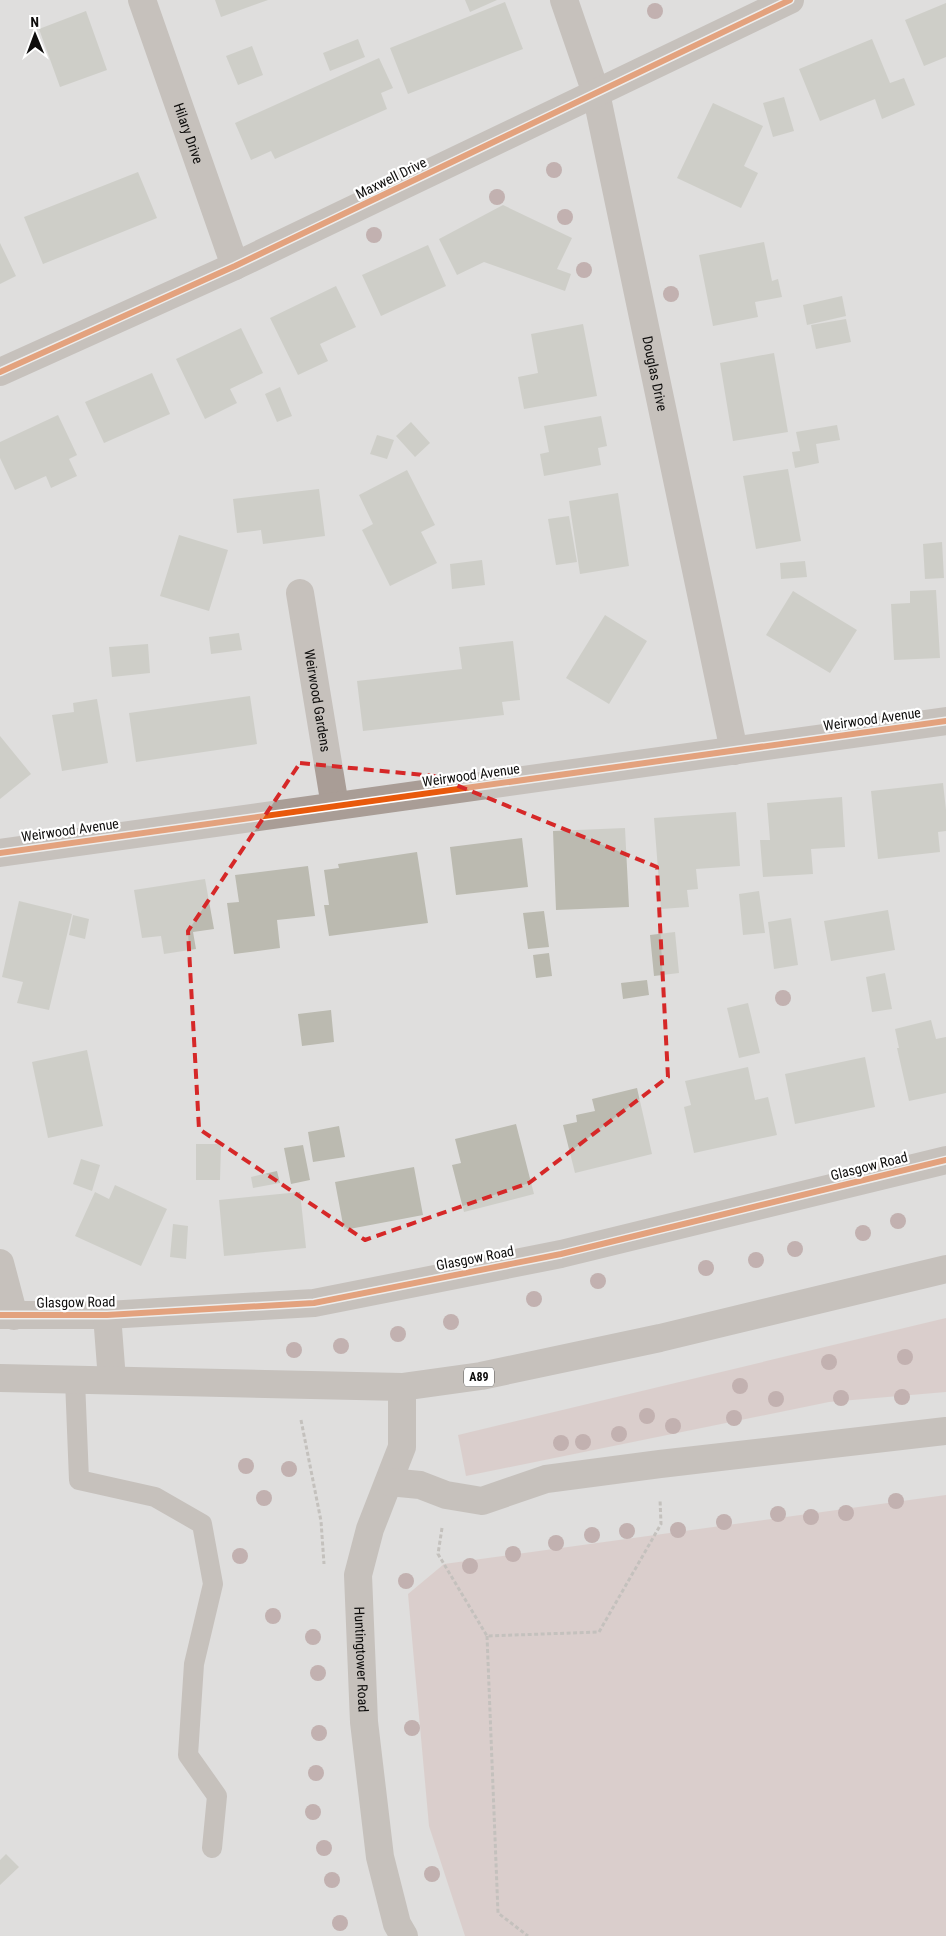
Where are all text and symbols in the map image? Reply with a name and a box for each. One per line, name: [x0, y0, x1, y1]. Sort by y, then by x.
north arrow: [10, 10, 60, 60]
text: N: [30, 14, 39, 30]
street label: Hilary Drive: [171, 101, 207, 166]
street label: Maxwell Drive: [353, 154, 429, 202]
street label: Douglas Drive: [639, 335, 671, 413]
street label: Weirwood Gardens: [301, 648, 334, 753]
street label: Weirwood Avenue: [822, 704, 922, 734]
street label: Weirwood Avenue: [421, 760, 521, 790]
street label: Weirwood Avenue: [20, 815, 120, 845]
street label: Glasgow Road: [829, 1149, 909, 1183]
street label: Glasgow Road: [435, 1243, 515, 1273]
street label: Glasgow Road: [36, 1293, 116, 1311]
road number: A89: [464, 1368, 494, 1386]
street label: Huntingtower Road: [351, 1606, 372, 1712]

